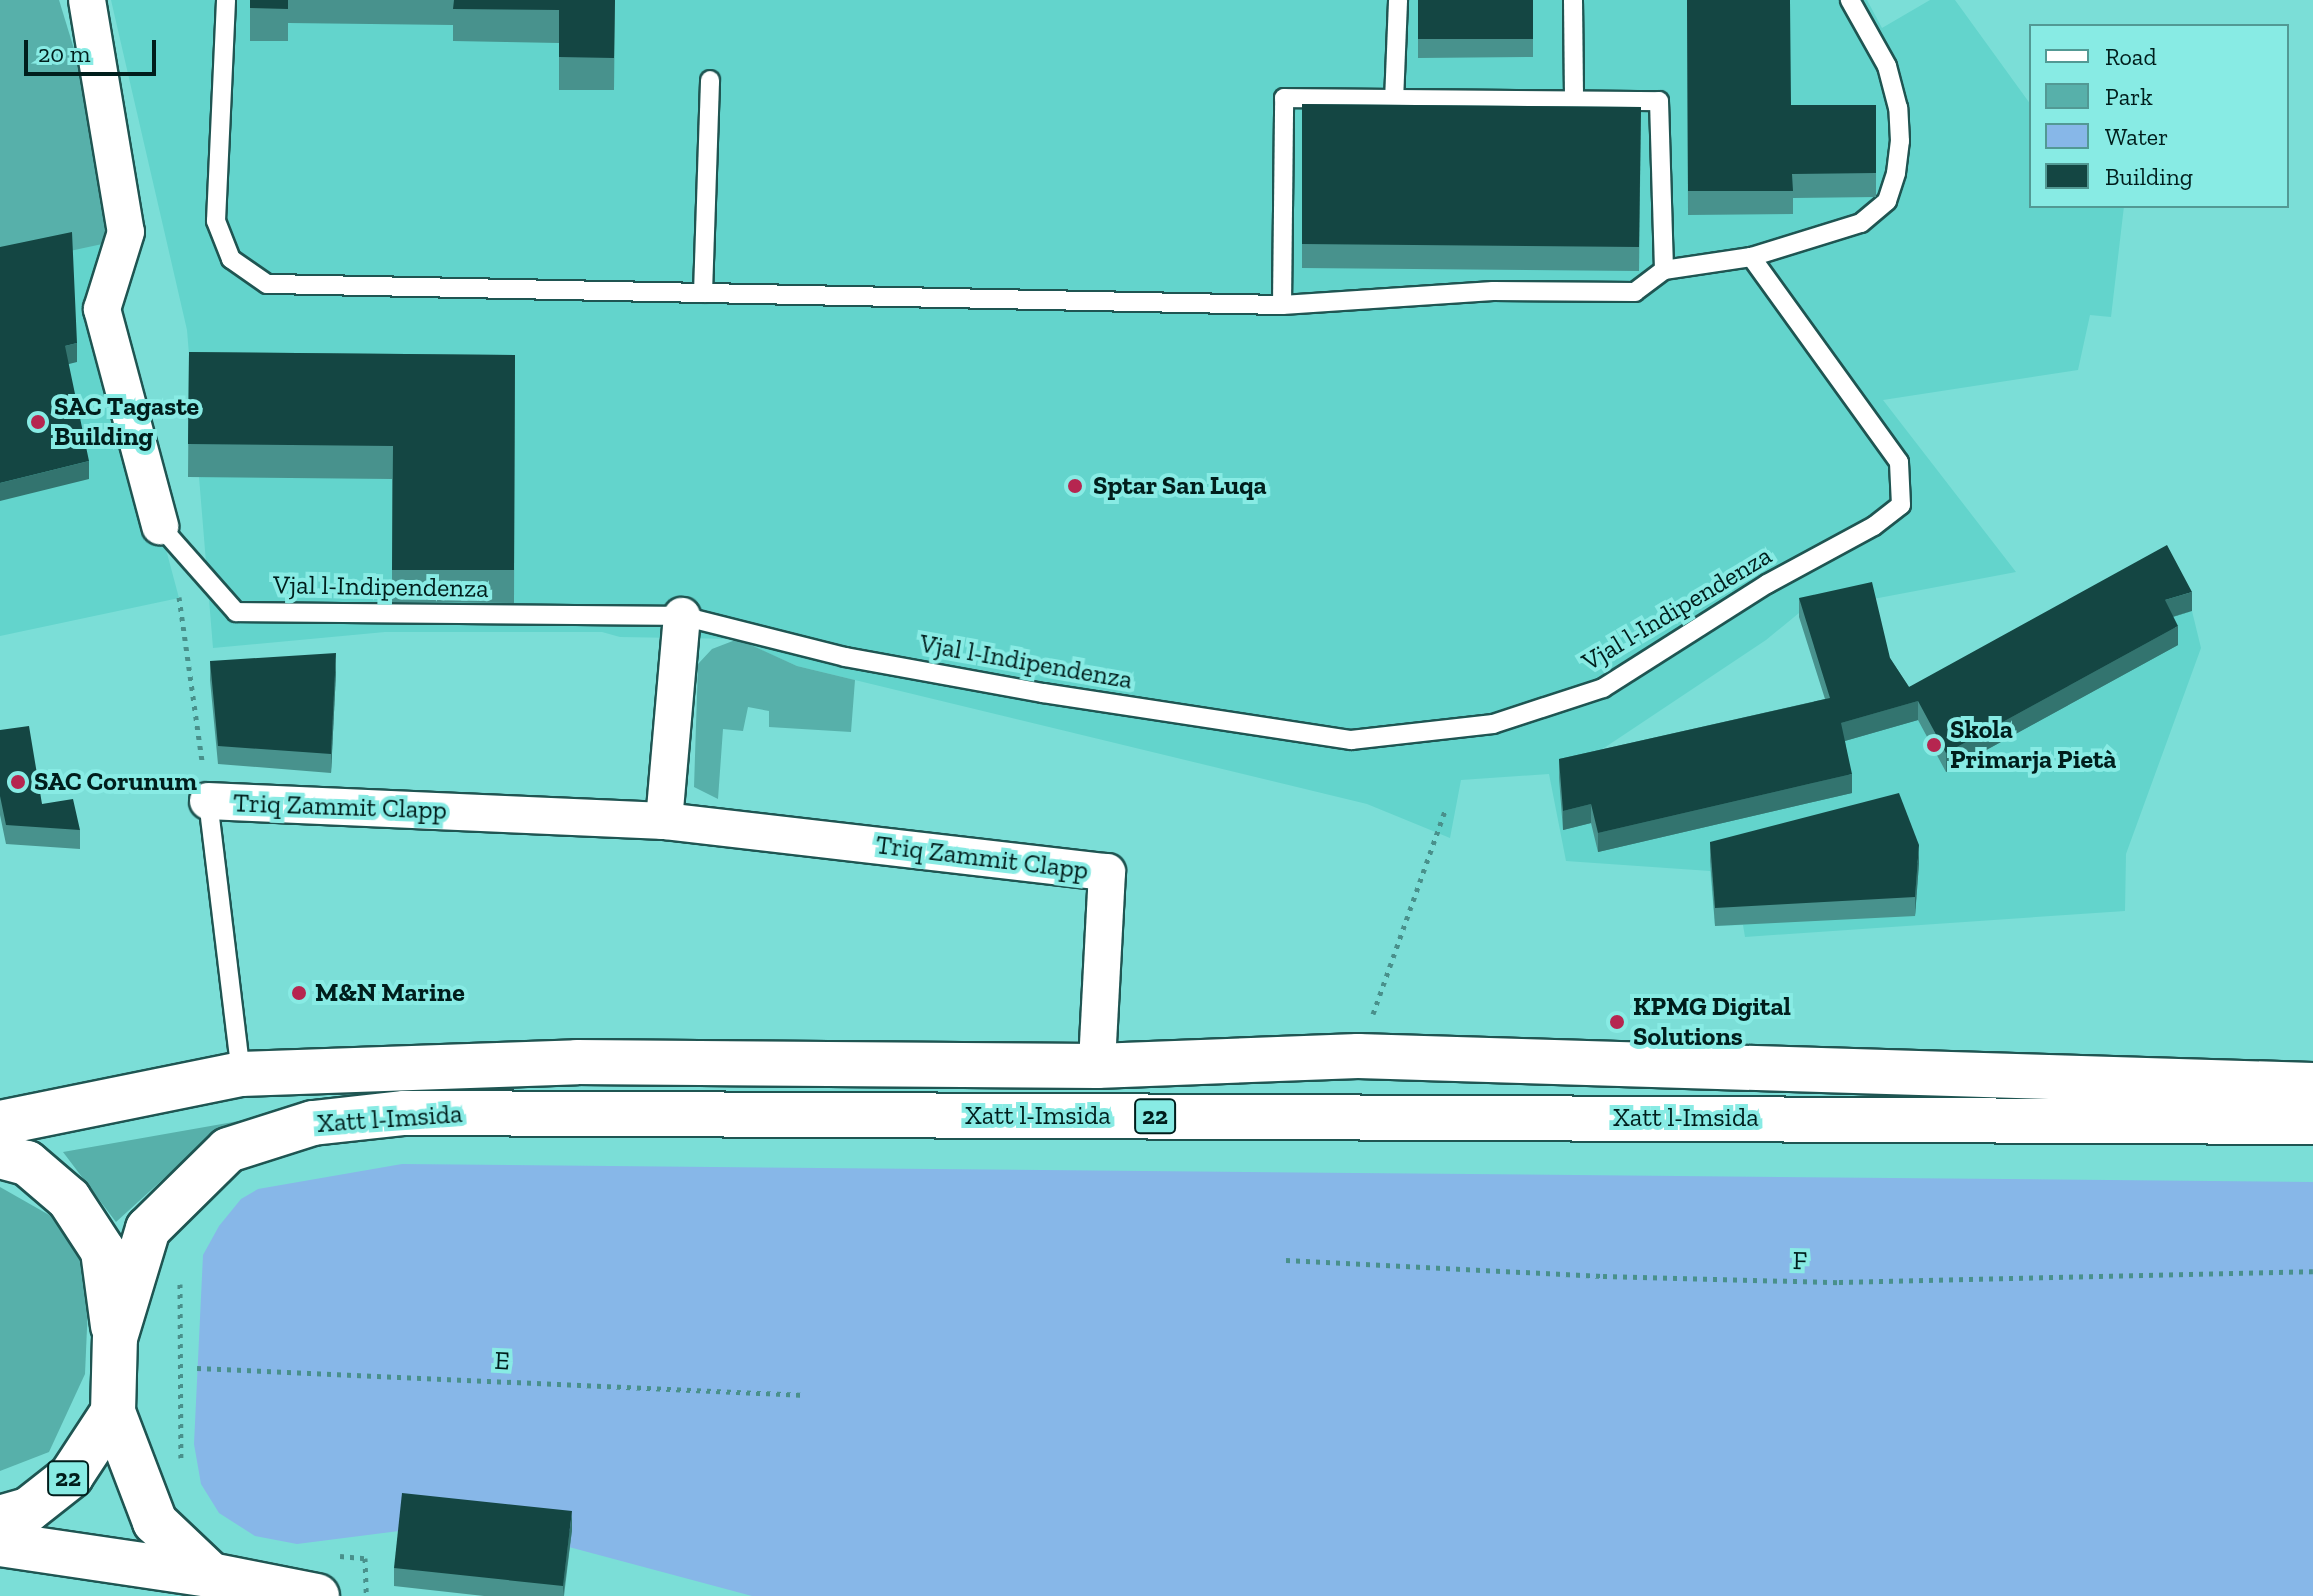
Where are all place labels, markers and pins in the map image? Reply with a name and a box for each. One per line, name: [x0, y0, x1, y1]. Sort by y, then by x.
place label: SAC Tagaste Building: [54, 391, 199, 452]
marker: SAC Tagaste Building: [29, 413, 47, 431]
place label: Sptar San Luqa: [1093, 470, 1267, 502]
marker: Sptar San Luqa: [1064, 475, 1086, 497]
place label: Skola Primarja Pietà: [1950, 714, 2116, 776]
marker: Skola Primarja Pietà: [1925, 736, 1943, 754]
place label: SAC Corunum: [34, 766, 197, 798]
marker: SAC Corunum: [9, 773, 27, 791]
place label: M&N Marine: [315, 977, 465, 1009]
marker: M&N Marine: [290, 984, 308, 1002]
place label: KPMG Digital Solutions: [1633, 991, 1791, 1052]
marker: KPMG Digital Solutions: [1608, 1013, 1626, 1031]

